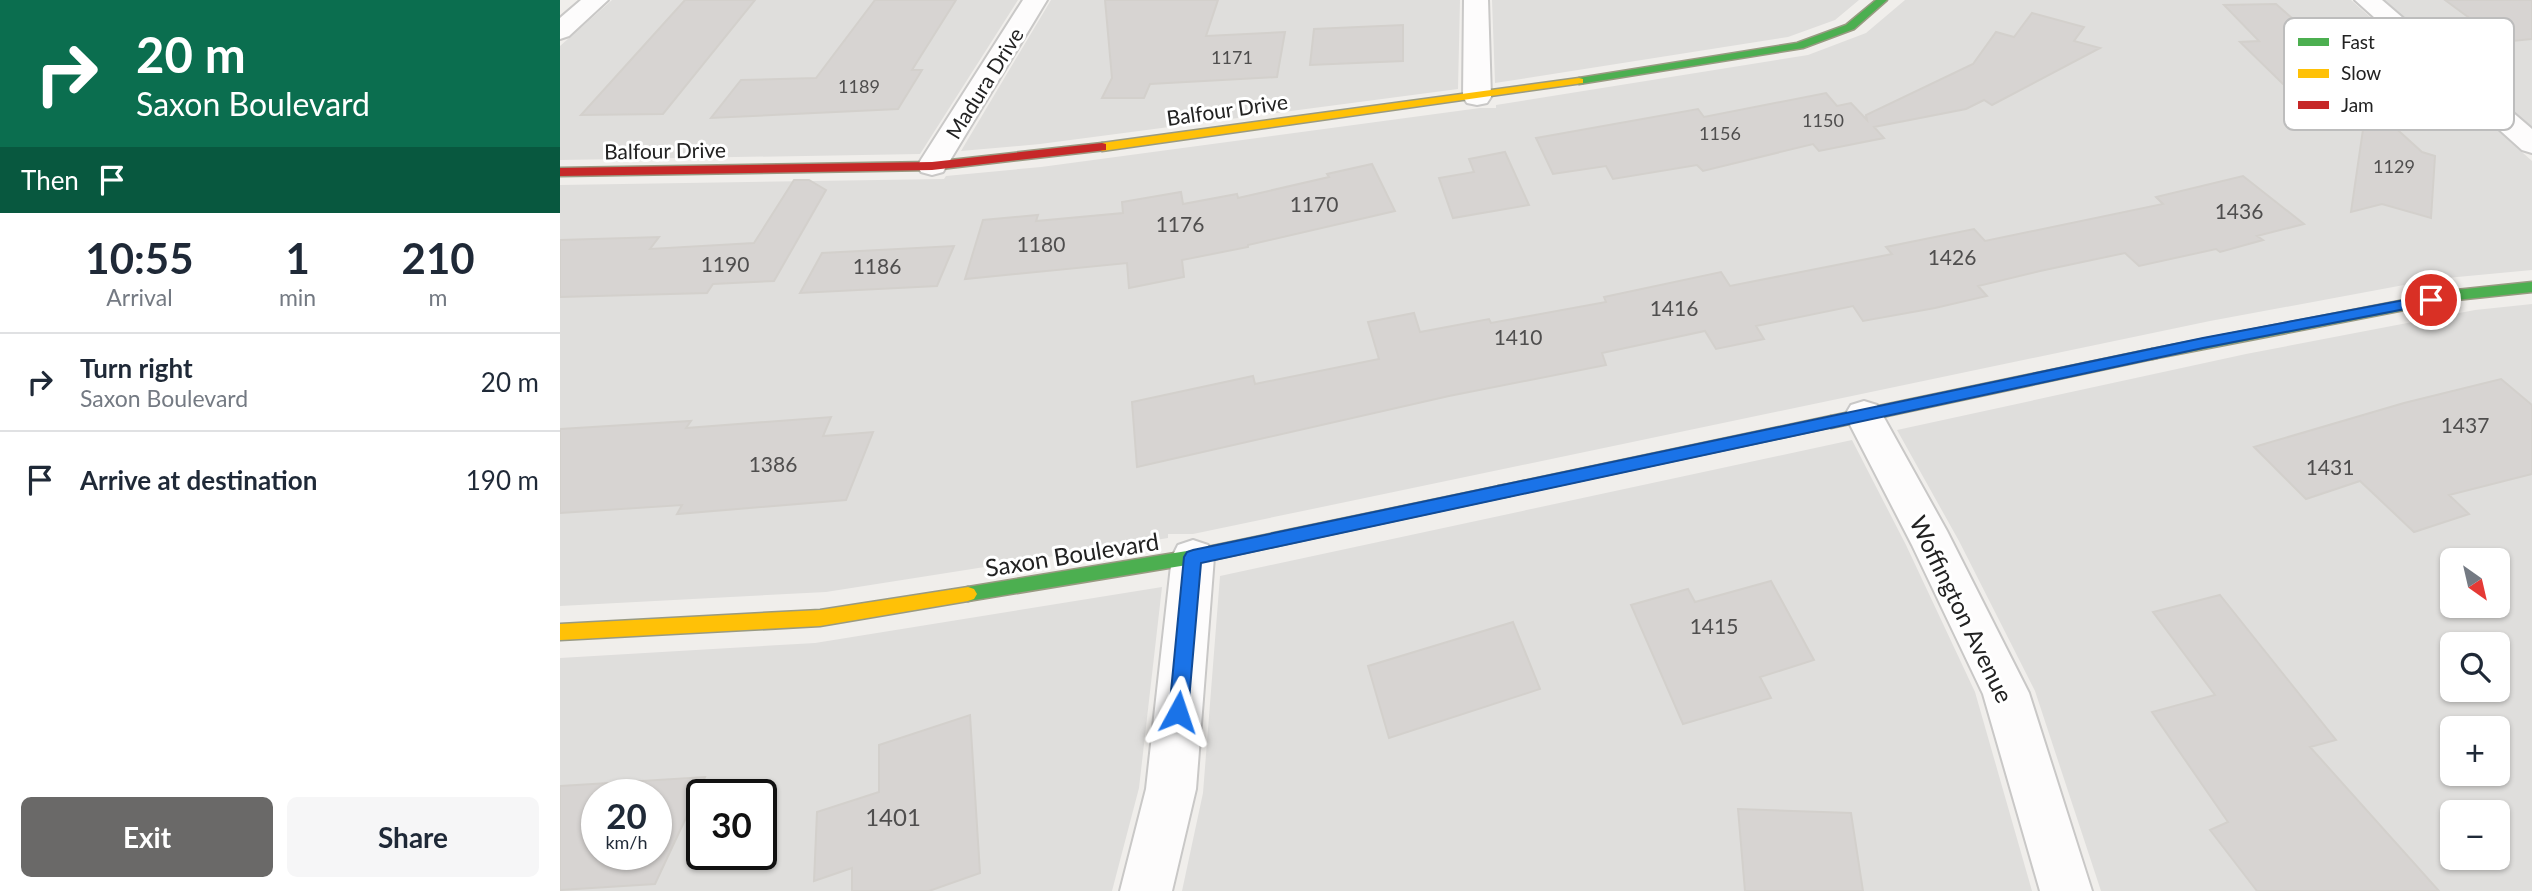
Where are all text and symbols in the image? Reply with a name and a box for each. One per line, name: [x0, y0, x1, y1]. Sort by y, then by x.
legend: [2284, 18, 2514, 130]
street label: Madura Drive: [940, 23, 1028, 143]
text: 20 m: [136, 25, 246, 83]
icon: right: [21, 28, 112, 119]
text: Fast: [2341, 30, 2375, 53]
house number: 1171: [1211, 46, 1253, 68]
text: Slow: [2341, 61, 2381, 84]
house number: 1189: [838, 75, 880, 97]
text: Saxon Boulevard: [136, 84, 370, 123]
street label: Balfour Drive: [1165, 88, 1289, 130]
text: Jam: [2341, 93, 2374, 116]
house number: 1150: [1802, 109, 1844, 131]
house number: 1156: [1699, 122, 1741, 144]
street label: Balfour Drive: [604, 136, 726, 164]
house number: 1129: [2373, 155, 2415, 177]
icon: arrive: [93, 161, 131, 199]
text: Then: [21, 164, 79, 196]
house number: 1170: [1290, 191, 1338, 216]
house number: 1436: [2215, 198, 2263, 223]
house number: 1176: [1156, 211, 1204, 236]
house number: 1180: [1017, 231, 1065, 256]
text: 10:55: [85, 233, 194, 283]
text: 1: [285, 233, 310, 283]
text: 210: [402, 233, 475, 283]
house number: 1426: [1928, 244, 1976, 269]
house number: 1190: [701, 251, 749, 276]
house number: 1186: [853, 253, 901, 278]
pin: [2401, 270, 2461, 330]
icon: arrive: [2412, 281, 2450, 319]
text: Arrival: [106, 283, 173, 311]
text: min: [279, 283, 316, 311]
text: m: [429, 283, 448, 311]
house number: 1416: [1650, 295, 1698, 320]
house number: 1410: [1494, 324, 1542, 349]
text: Turn right: [80, 352, 193, 384]
icon: right: [21, 363, 59, 401]
text: 20 m: [481, 366, 539, 398]
text: Saxon Boulevard: [80, 384, 248, 412]
house number: 1437: [2441, 412, 2489, 437]
house number: 1386: [749, 451, 797, 476]
house number: 1431: [2306, 454, 2354, 479]
icon: arrive: [21, 461, 59, 499]
text: Arrive at destination: [80, 464, 317, 496]
text: 190 m: [466, 464, 539, 496]
street label: Woffington Avenue: [1904, 511, 2020, 707]
street label: Saxon Boulevard: [983, 526, 1161, 582]
north arrow: [2440, 548, 2510, 618]
map controls: [2440, 548, 2510, 870]
house number: 1415: [1690, 613, 1738, 638]
button: search: [2440, 632, 2510, 702]
position arrow: [1141, 675, 1215, 749]
button: +: [2440, 716, 2510, 786]
speed limit sign: 30: [686, 779, 777, 870]
text: 20: [606, 794, 647, 836]
button: Exit: [21, 797, 273, 877]
button: Share: [287, 797, 539, 877]
button: −: [2440, 800, 2510, 870]
house number: 1401: [865, 802, 921, 831]
text: km/h: [605, 831, 648, 853]

